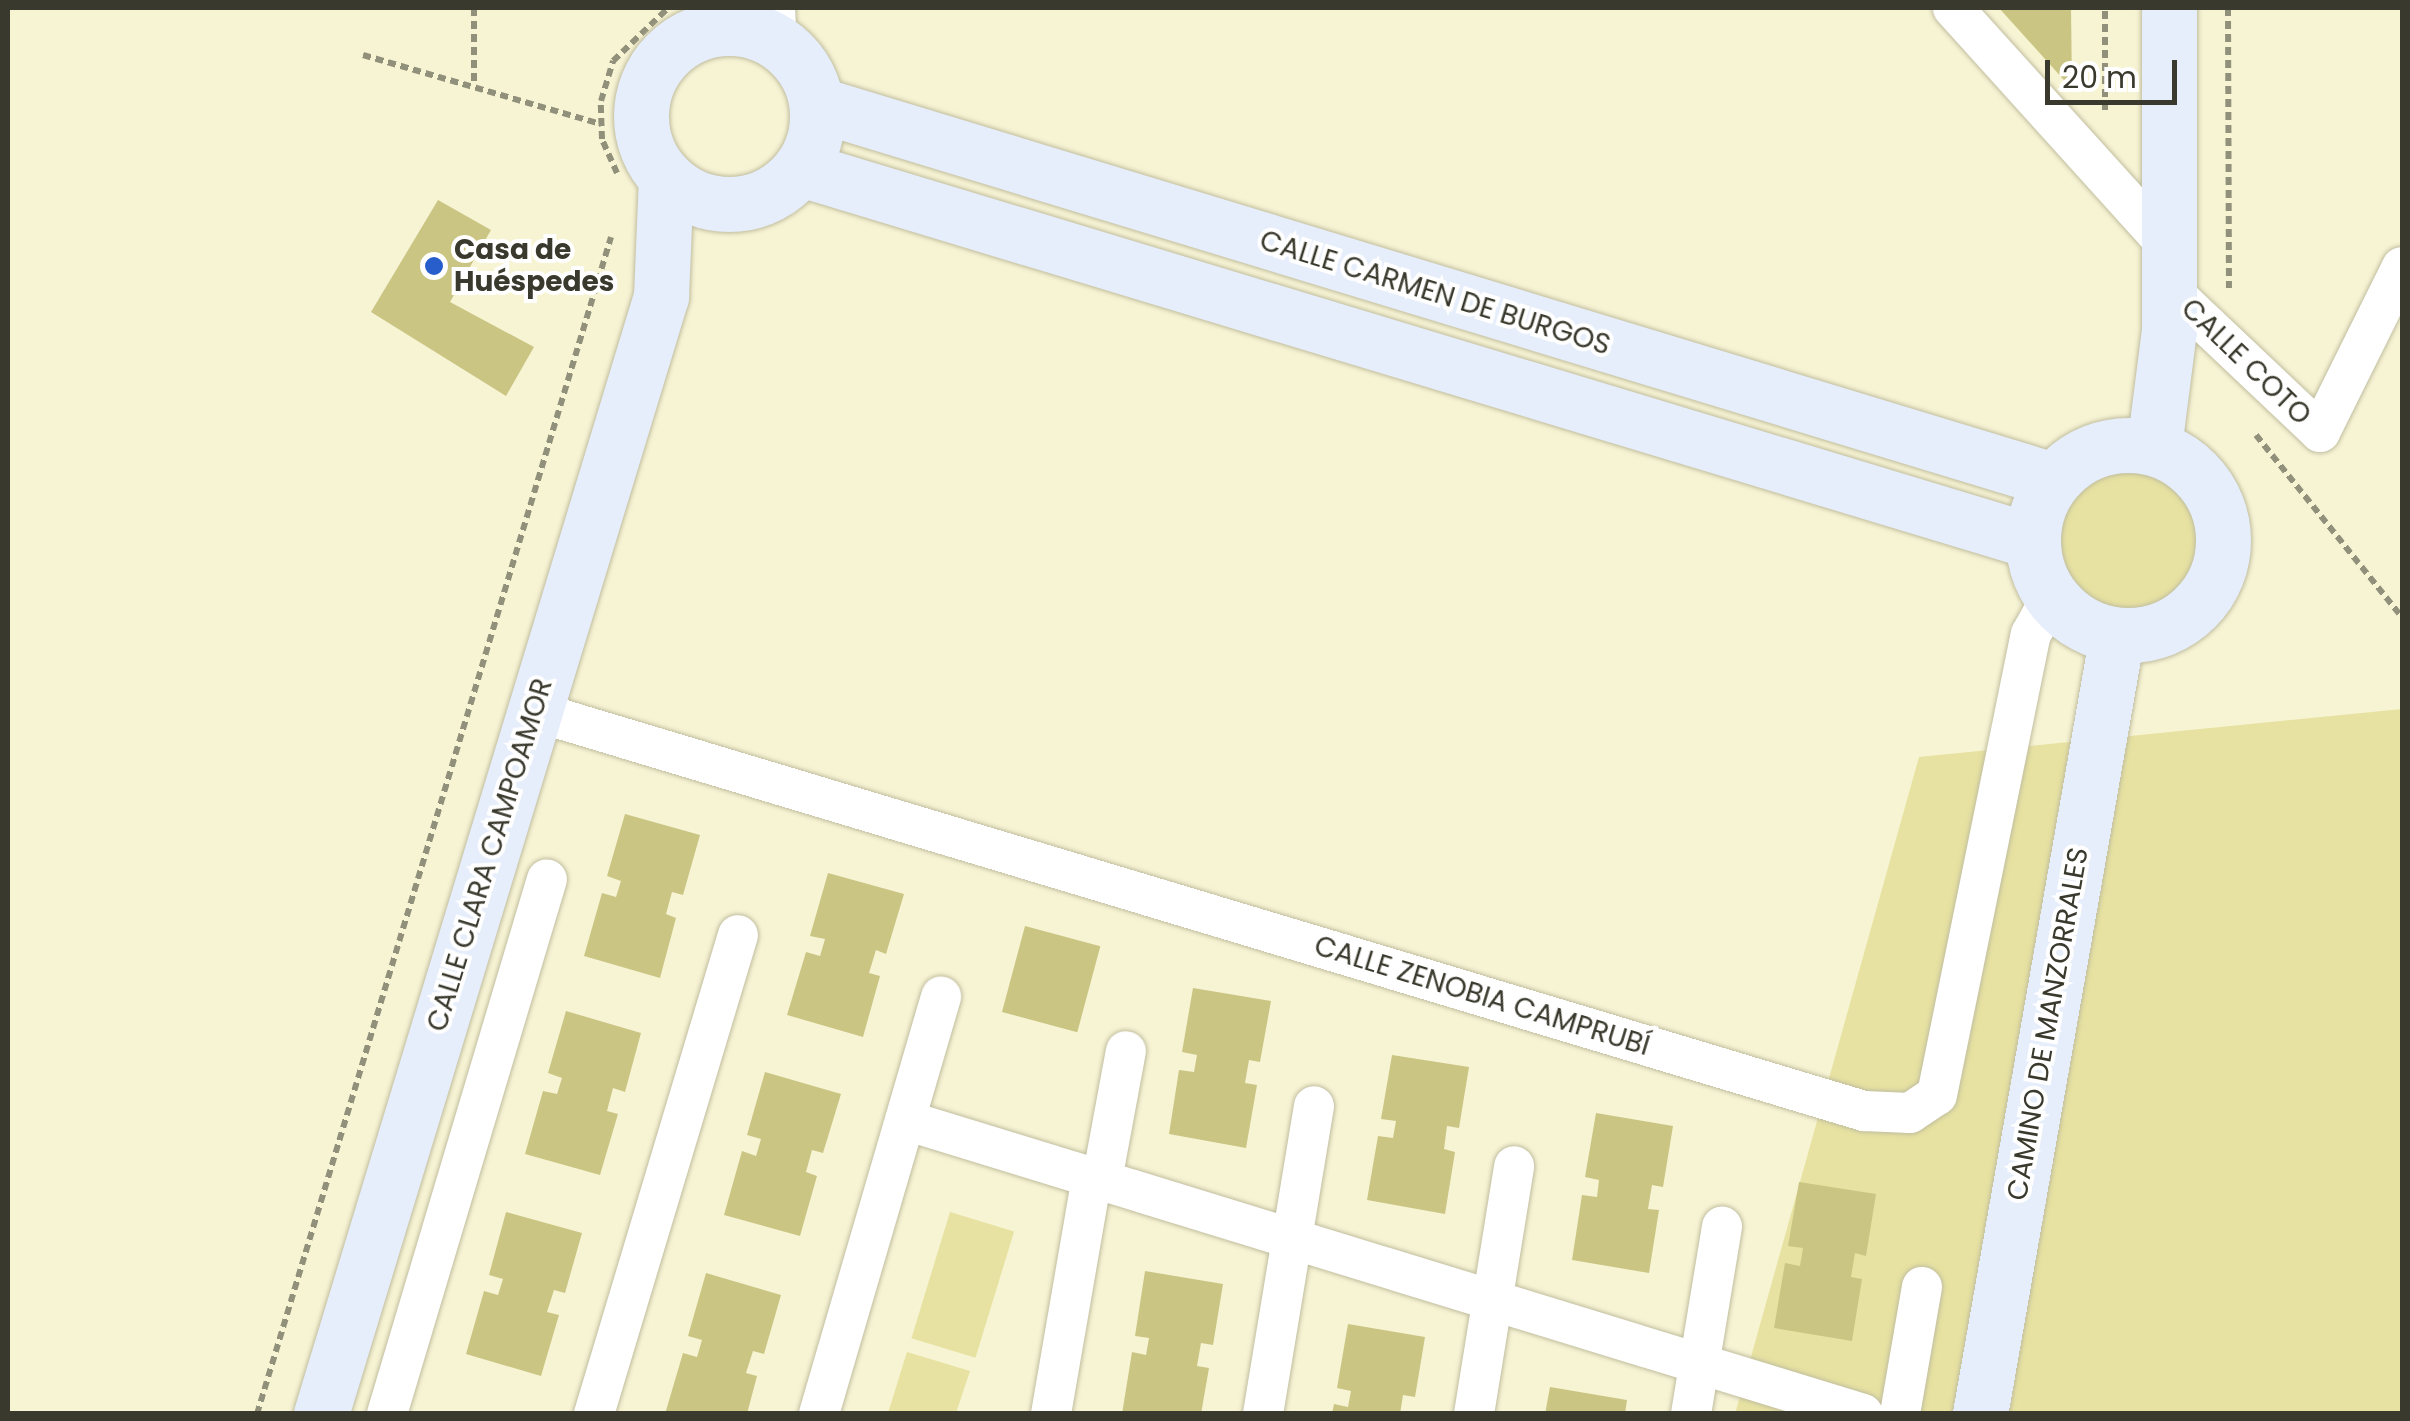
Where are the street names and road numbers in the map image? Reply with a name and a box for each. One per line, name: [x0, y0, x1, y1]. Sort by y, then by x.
street label: CALLE CARMEN DE BURGOS: [1256, 224, 1614, 362]
street label: CALLE COTO: [2174, 292, 2318, 432]
street label: CALLE CLARA CAMPOAMOR: [420, 674, 560, 1036]
street label: CAMINO DE MANZORRALES: [2000, 845, 2096, 1203]
street label: CALLE ZENOBIA CAMPRUBÍ: [1310, 929, 1654, 1063]

